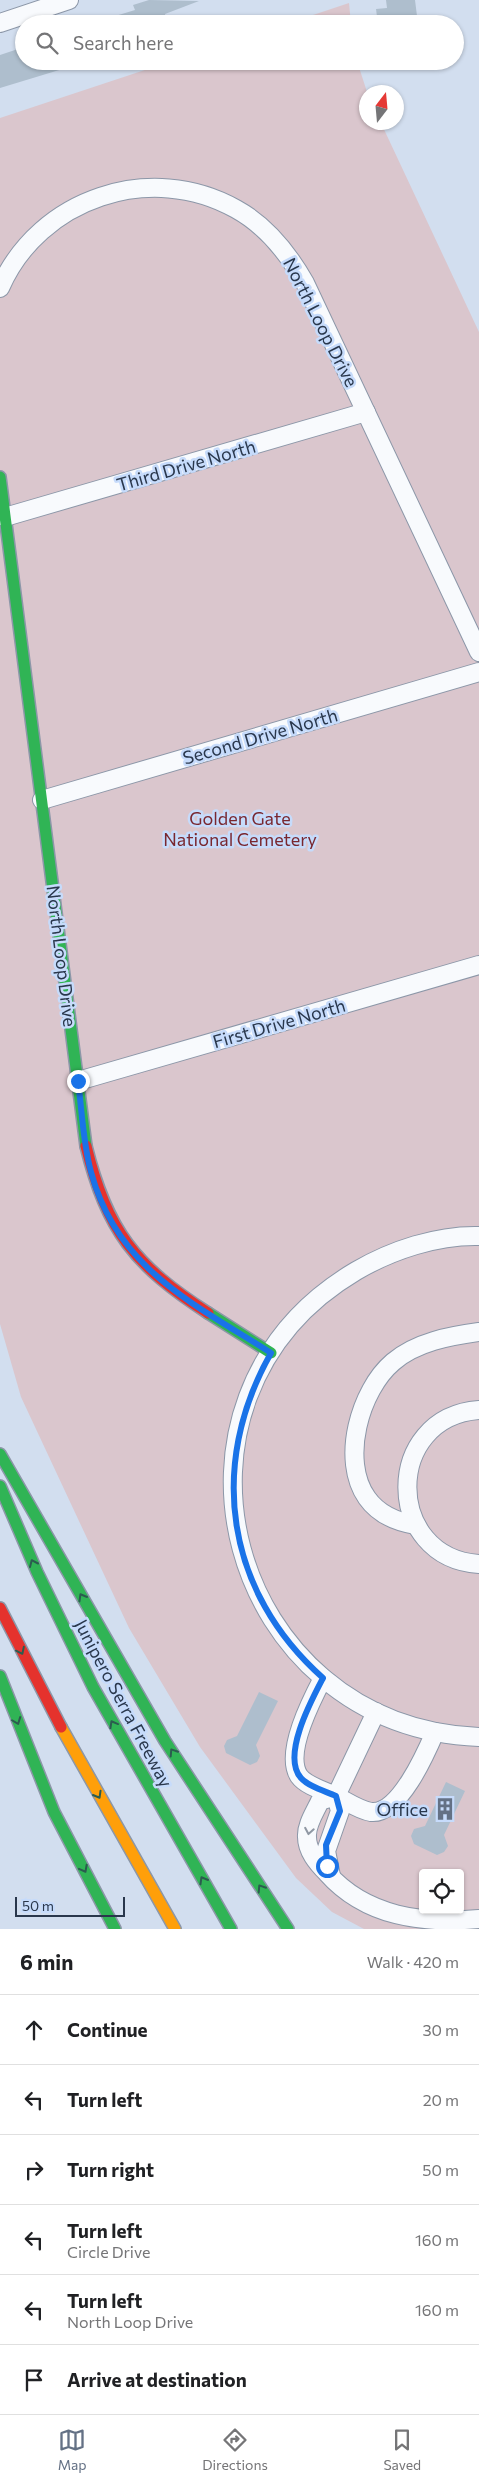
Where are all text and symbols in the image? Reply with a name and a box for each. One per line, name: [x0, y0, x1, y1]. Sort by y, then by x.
search box: [15, 15, 464, 70]
icon: search: [33, 29, 61, 57]
text: Search here: [73, 31, 173, 54]
north arrow: [359, 85, 404, 130]
street label: North Loop Drive: [279, 254, 363, 390]
street label: Third Drive North: [114, 435, 258, 495]
street label: Second Drive North: [180, 703, 340, 769]
park label: Golden Gate National Cemetery: [163, 807, 317, 850]
street label: North Loop Drive: [42, 884, 82, 1028]
street label: First Drive North: [210, 994, 348, 1052]
route end: [67, 1070, 90, 1093]
one-way arrow: [29, 1559, 40, 1568]
one-way arrow: [78, 1593, 88, 1602]
street label: Junipero Serra Freeway: [70, 1615, 178, 1791]
one-way arrow: [15, 1646, 26, 1655]
one-way arrow: [11, 1716, 21, 1725]
one-way arrow: [109, 1721, 119, 1730]
one-way arrow: [170, 1748, 179, 1758]
one-way arrow: [91, 1789, 101, 1798]
building icon: Office: [432, 1796, 458, 1822]
place label: Office: [376, 1798, 428, 1820]
one-way arrow: [304, 1827, 314, 1836]
route start: [316, 1855, 339, 1878]
one-way arrow: [78, 1864, 88, 1873]
map controls: [419, 1869, 464, 1914]
button: locate: [419, 1869, 464, 1914]
one-way arrow: [200, 1877, 210, 1886]
one-way arrow: [258, 1885, 268, 1894]
scale bar: [15, 1894, 125, 1917]
text: 50 m: [22, 1897, 54, 1914]
text: 6 min: [20, 1949, 73, 1974]
text: Walk · 420 m: [367, 1952, 459, 1971]
icon: ahead: [20, 2016, 48, 2044]
text: Continue: [67, 2018, 147, 2041]
text: 30 m: [422, 2020, 459, 2039]
icon: left: [20, 2086, 48, 2114]
text: Turn left: [67, 2088, 142, 2111]
text: 20 m: [423, 2090, 459, 2109]
icon: right: [20, 2156, 48, 2184]
text: Turn right: [67, 2158, 154, 2181]
text: 50 m: [422, 2160, 459, 2179]
text: Turn left: [67, 2219, 142, 2242]
icon: left: [20, 2226, 48, 2254]
text: 160 m: [415, 2230, 459, 2249]
text: Circle Drive: [67, 2242, 150, 2261]
text: Turn left: [67, 2289, 142, 2312]
icon: left: [20, 2296, 48, 2324]
text: 160 m: [415, 2300, 459, 2319]
text: North Loop Drive: [67, 2312, 193, 2331]
icon: arrive: [20, 2366, 48, 2394]
text: Arrive at destination: [67, 2368, 247, 2391]
tab: Map: [58, 2426, 87, 2473]
tab: Directions: [202, 2426, 268, 2473]
tab: Saved: [383, 2426, 421, 2473]

